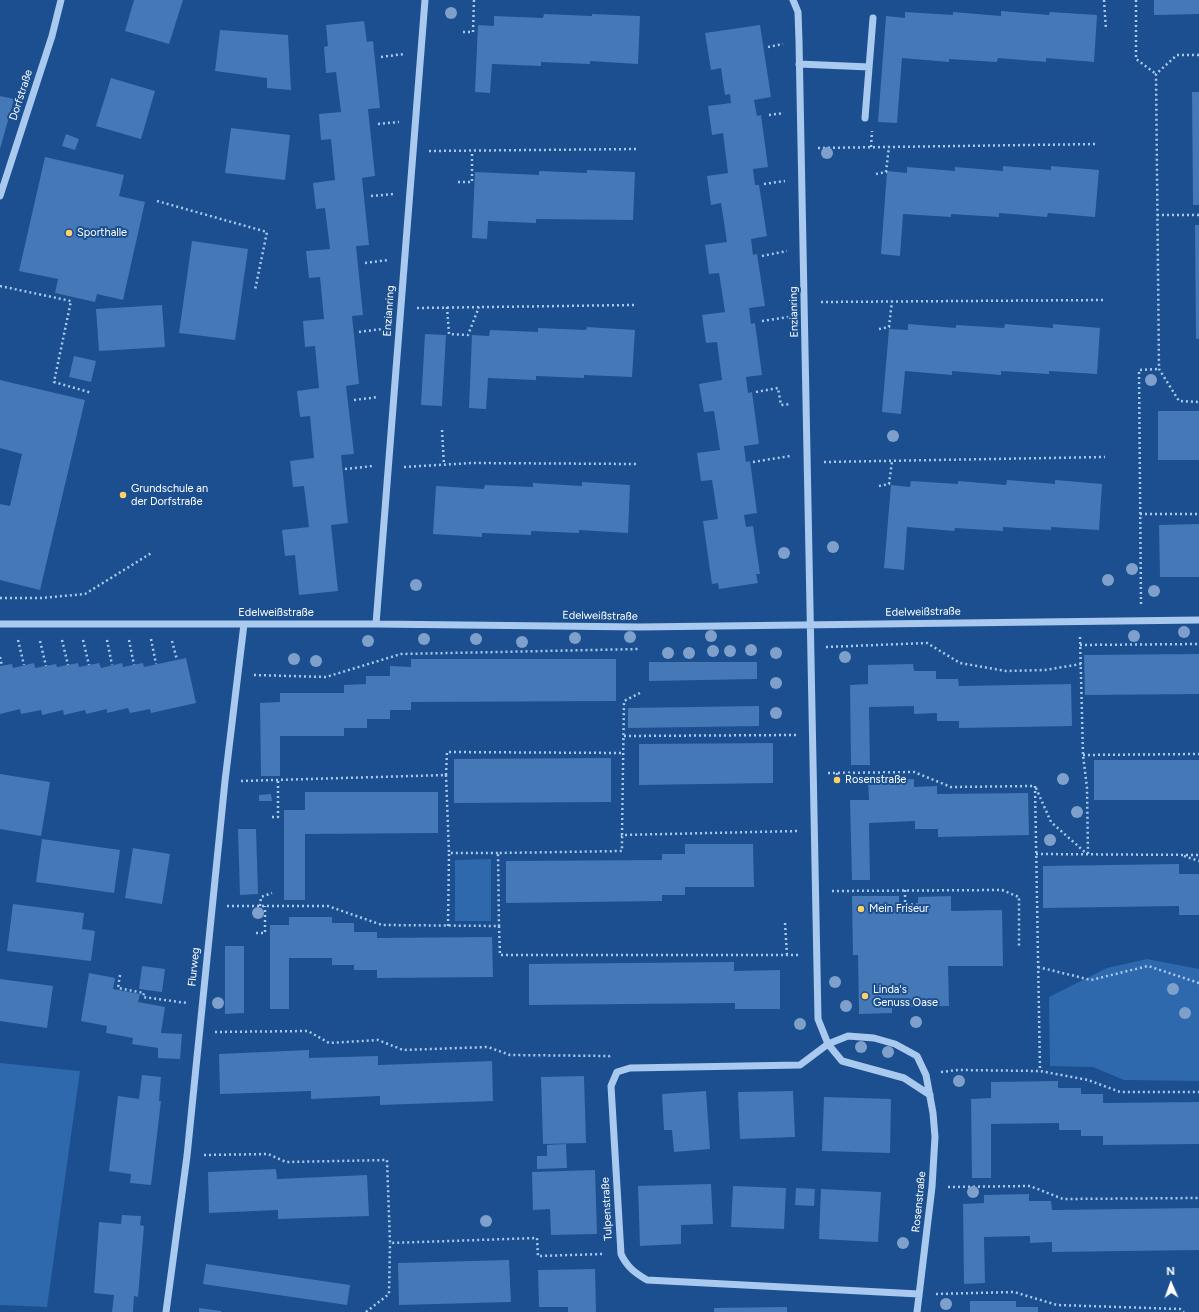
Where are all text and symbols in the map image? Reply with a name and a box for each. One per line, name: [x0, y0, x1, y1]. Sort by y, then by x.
street label: Dorfstraße: [7, 68, 35, 122]
place label: Sporthalle: [77, 226, 127, 240]
marker: Sporthalle: [64, 228, 74, 238]
street label: Enzianring: [381, 285, 397, 337]
street label: Enzianring: [787, 286, 801, 338]
place label: Grundschule an der Dorfstraße: [131, 482, 208, 508]
marker: Grundschule an der Dorfstraße: [118, 490, 128, 500]
street label: Edelweißstraße: [885, 605, 961, 619]
street label: Edelweißstraße: [238, 606, 314, 620]
street label: Edelweißstraße: [562, 609, 638, 623]
place label: Rosenstraße: [845, 773, 906, 787]
marker: Rosenstraße: [832, 775, 842, 785]
place label: Mein Friseur: [869, 902, 929, 916]
marker: Mein Friseur: [856, 904, 866, 914]
street label: Flurweg: [185, 947, 203, 987]
place label: Linda's Genuss Oase: [873, 983, 938, 1009]
marker: Linda's Genuss Oase: [860, 991, 870, 1001]
street label: Rosenstraße: [909, 1171, 929, 1233]
street label: Tulpenstraße: [599, 1177, 615, 1241]
north arrow: [1151, 1264, 1191, 1304]
text: N: [1166, 1265, 1175, 1278]

